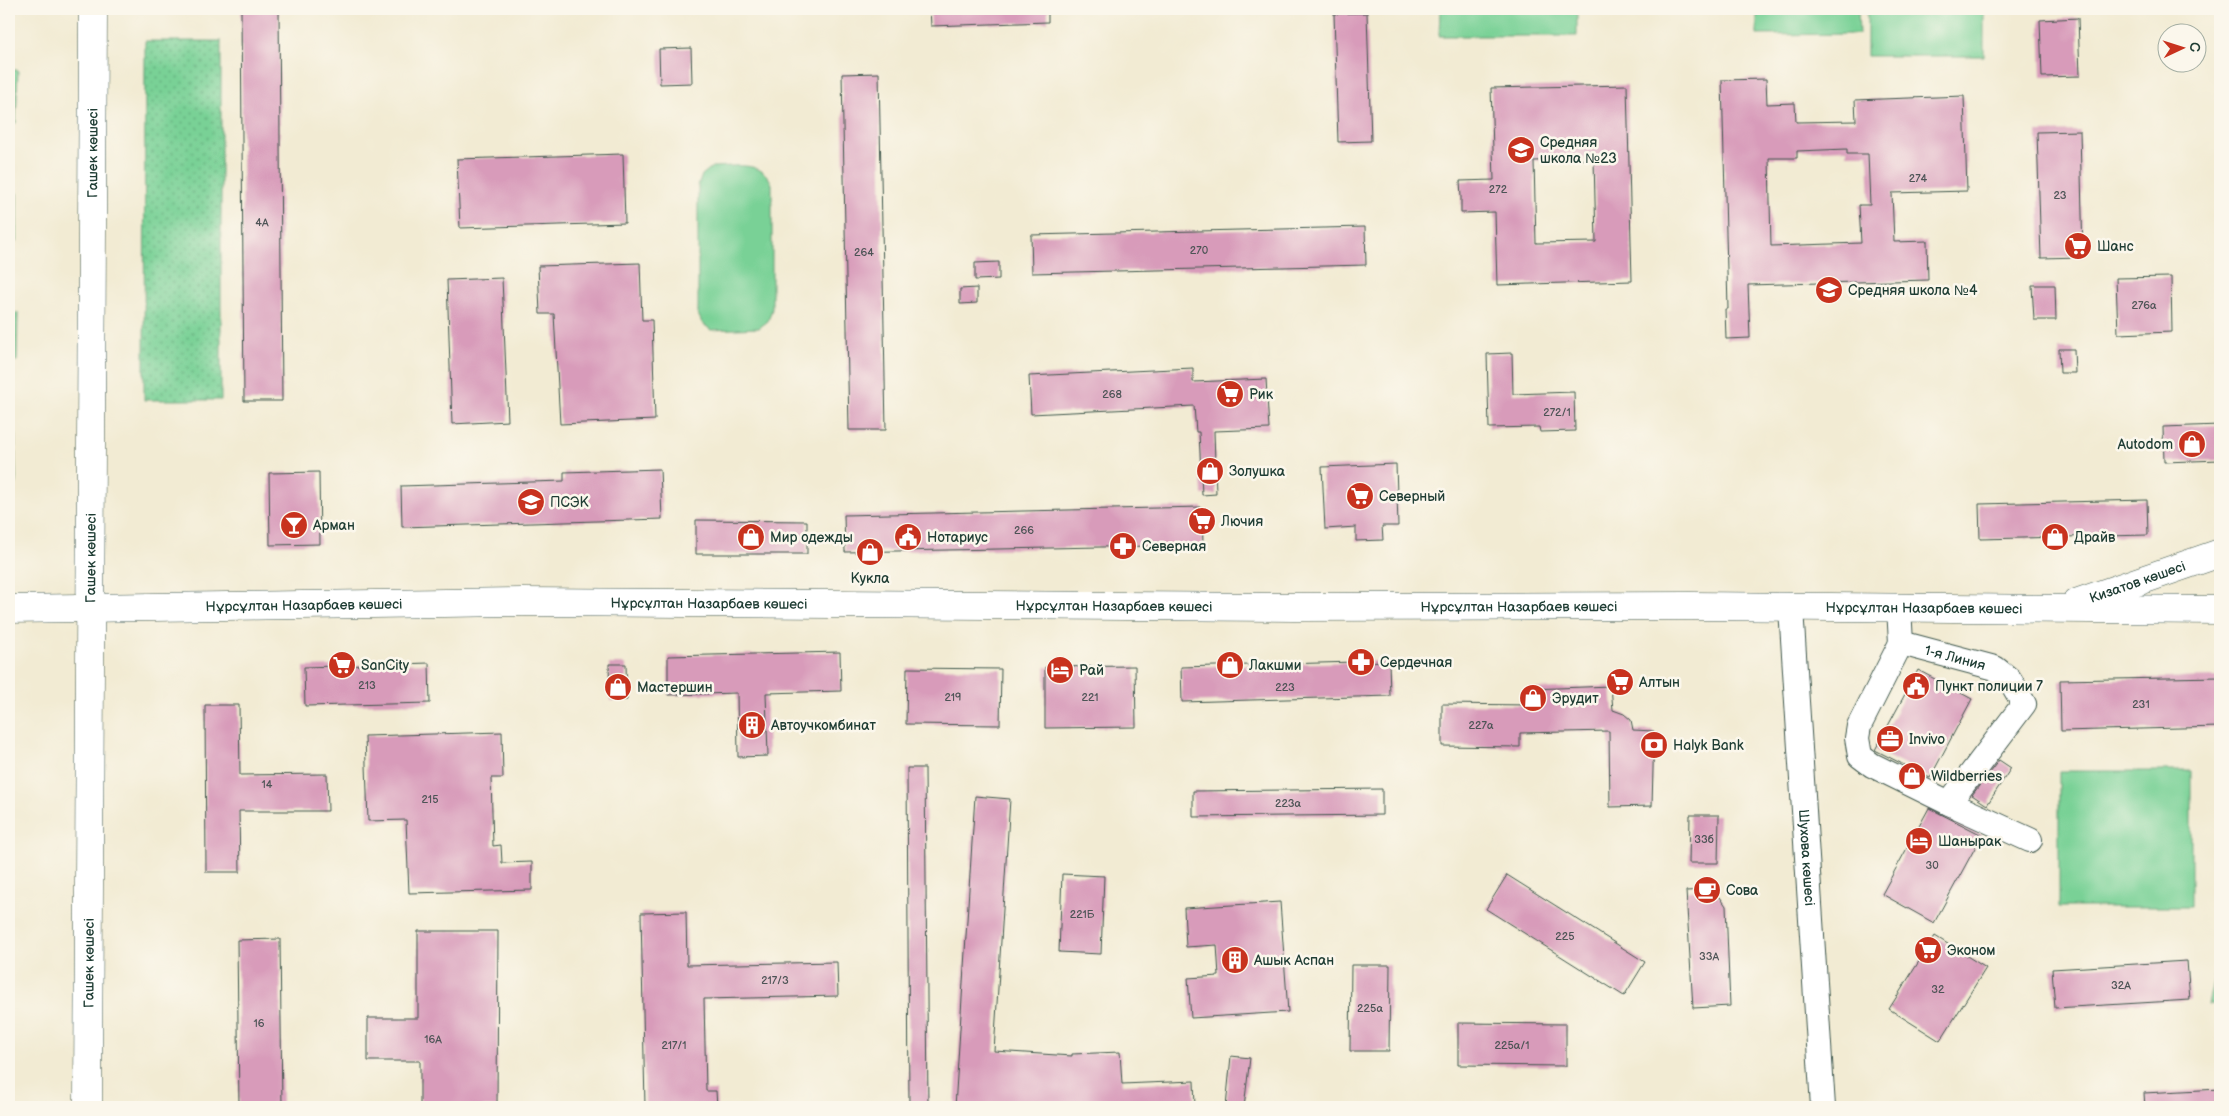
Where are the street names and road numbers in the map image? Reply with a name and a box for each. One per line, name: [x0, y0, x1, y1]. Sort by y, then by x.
street label: Гашек көшесі: [84, 108, 102, 198]
street label: Гашек көшесі: [82, 513, 100, 603]
street label: Кизатов көшесі: [2087, 558, 2188, 607]
street label: Нұрсұлтан Назарбаев көшесі: [610, 595, 807, 613]
street label: Нұрсұлтан Назарбаев көшесі: [205, 596, 403, 615]
street label: Нұрсұлтан Назарбаев көшесі: [1015, 597, 1212, 615]
street label: Нұрсұлтан Назарбаев көшесі: [1420, 598, 1617, 616]
street label: Нұрсұлтан Назарбаев көшесі: [1825, 599, 2022, 618]
street label: 1-я Линия: [1923, 642, 1987, 674]
street label: Шухова көшесі: [1795, 809, 1818, 906]
street label: Гашек көшесі: [80, 918, 98, 1008]

